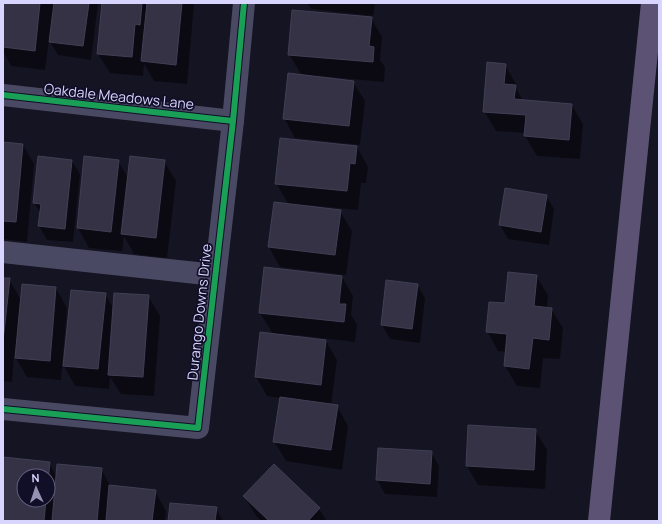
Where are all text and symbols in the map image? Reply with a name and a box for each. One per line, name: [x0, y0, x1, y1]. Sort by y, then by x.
street label: Oakdale Meadows Lane: [43, 79, 195, 113]
street label: Durango Downs Drive: [182, 243, 216, 381]
north arrow: [16, 468, 56, 508]
text: N: [31, 470, 40, 485]

